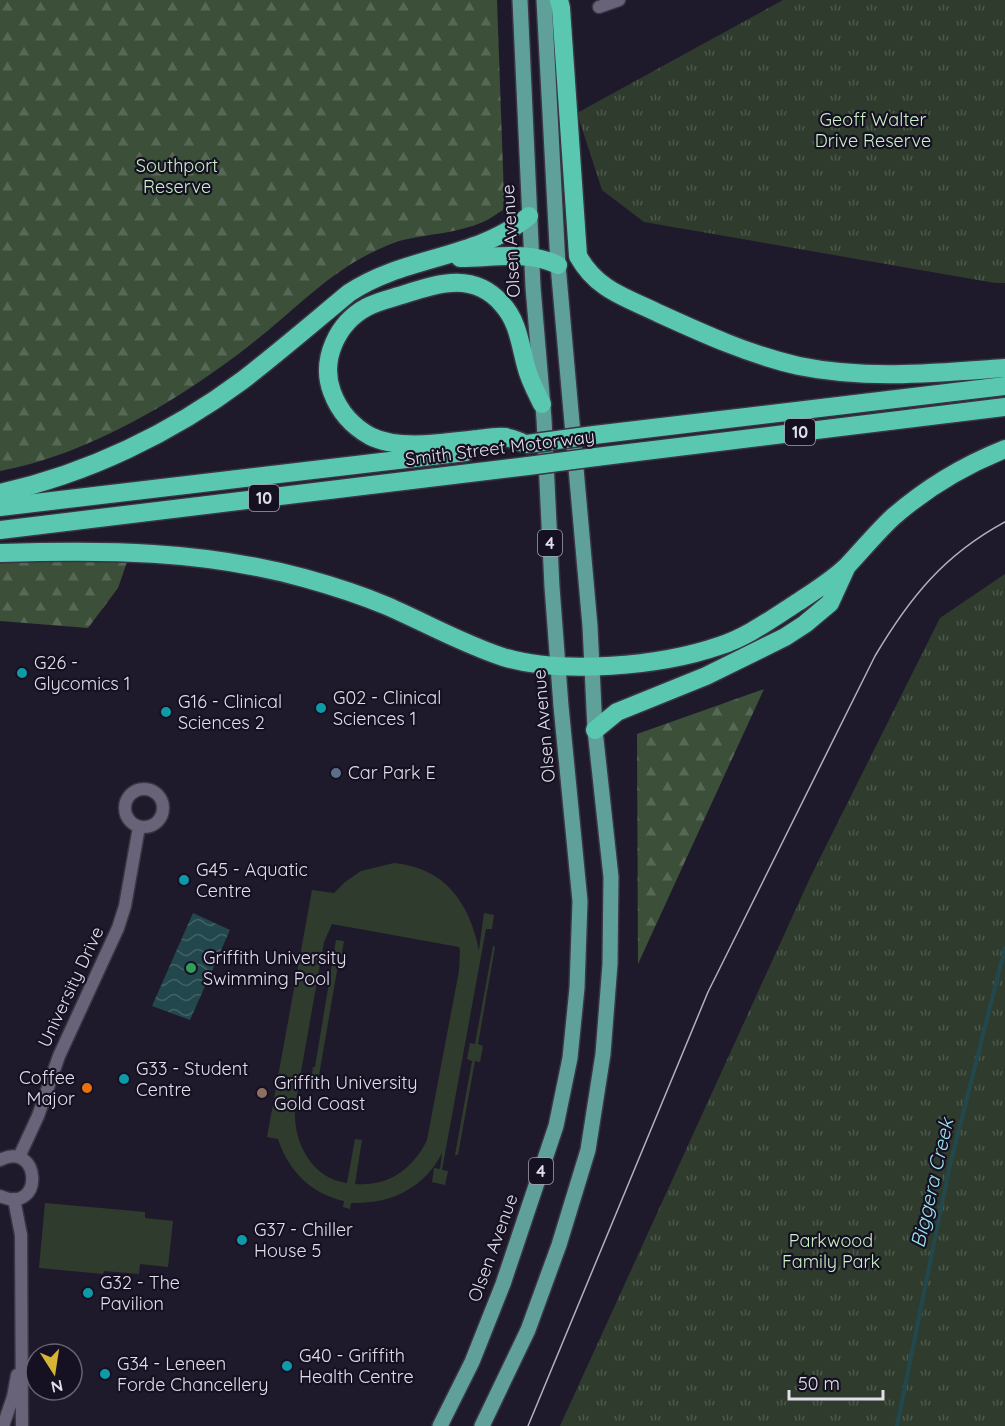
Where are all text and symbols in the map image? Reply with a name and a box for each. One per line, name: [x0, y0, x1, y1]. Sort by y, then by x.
park label: Geoff Walter Drive Reserve: [815, 108, 931, 152]
park label: Southport Reserve: [136, 154, 218, 198]
street label: Olsen Avenue: [496, 184, 525, 298]
road number: 10: [785, 419, 815, 445]
street label: Smith Street Motorway: [404, 424, 596, 471]
road number: 10: [249, 485, 279, 511]
road number: 4: [538, 530, 562, 556]
place label: G26 - Glycomics 1: [34, 651, 130, 695]
marker: G26 - Glycomics 1: [15, 666, 29, 680]
street label: Olsen Avenue: [527, 669, 560, 784]
place label: G02 - Clinical Sciences 1: [333, 686, 441, 730]
place label: G16 - Clinical Sciences 2: [178, 690, 282, 734]
marker: G02 - Clinical Sciences 1: [314, 701, 328, 715]
marker: G16 - Clinical Sciences 2: [159, 705, 173, 719]
place label: Car Park E: [348, 761, 436, 784]
marker: Car Park E: [329, 766, 343, 780]
place label: G45 - Aquatic Centre: [196, 858, 308, 902]
marker: G45 - Aquatic Centre: [177, 873, 191, 887]
street label: University Drive: [33, 923, 109, 1051]
place label: Griffith University Swimming Pool: [203, 946, 347, 990]
marker: Griffith University Swimming Pool: [184, 961, 198, 975]
place label: G33 - Student Centre: [136, 1057, 248, 1101]
place label: Coffee Major: [19, 1066, 75, 1110]
place label: Griffith University Gold Coast: [274, 1071, 418, 1115]
marker: G33 - Student Centre: [117, 1072, 131, 1086]
marker: Coffee Major: [80, 1081, 94, 1095]
marker: Griffith University Gold Coast: [255, 1086, 269, 1100]
water label: Biggera Creek: [905, 1114, 959, 1250]
road number: 4: [529, 1158, 553, 1184]
street label: Olsen Avenue: [462, 1191, 523, 1305]
place label: G37 - Chiller House 5: [254, 1218, 353, 1262]
park label: Parkwood Family Park: [782, 1229, 880, 1273]
marker: G37 - Chiller House 5: [235, 1233, 249, 1247]
place label: G32 - The Pavilion: [100, 1271, 180, 1315]
marker: G32 - The Pavilion: [81, 1286, 95, 1300]
north arrow: [24, 1342, 84, 1402]
place label: G40 - Griffith Health Centre: [299, 1344, 414, 1388]
place label: G34 - Leneen Forde Chancellery: [117, 1352, 269, 1396]
marker: G40 - Griffith Health Centre: [280, 1359, 294, 1373]
scale bar: [789, 1363, 884, 1401]
marker: G34 - Leneen Forde Chancellery: [98, 1367, 112, 1381]
text: 50 m: [798, 1372, 840, 1395]
text: N: [49, 1376, 65, 1398]

